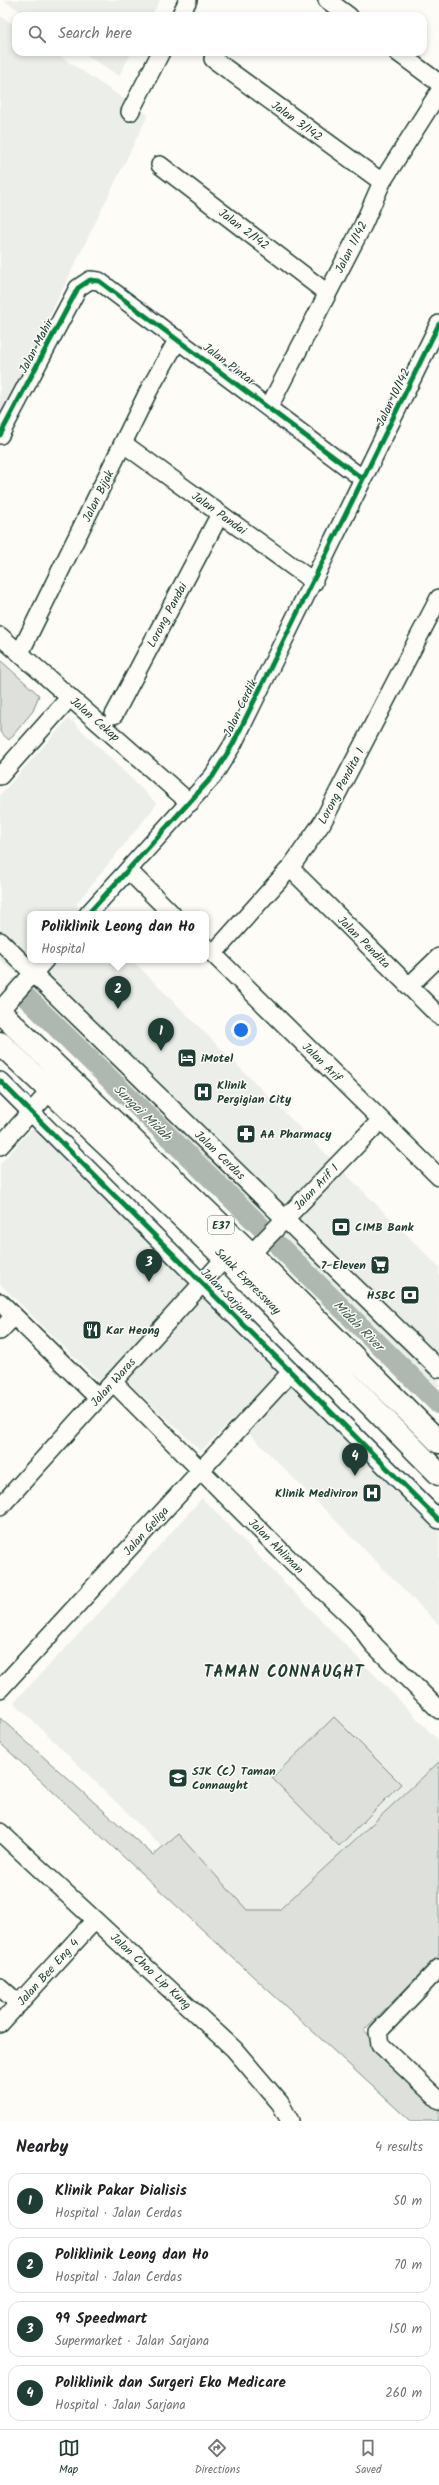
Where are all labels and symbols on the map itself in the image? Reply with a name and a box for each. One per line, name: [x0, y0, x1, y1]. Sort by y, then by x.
street label: Jalan 3/142: [267, 96, 326, 147]
street label: Jalan 2/142: [214, 204, 273, 255]
street label: Jalan 1/142: [330, 218, 373, 277]
street label: Jalan Mahir: [14, 315, 59, 377]
street label: Jalan Pintar: [199, 338, 260, 391]
street label: Jalan 10/142: [371, 365, 416, 429]
street label: Jalan Bijak: [78, 467, 119, 525]
street label: Jalan Pandai: [187, 487, 251, 541]
street label: Lorong Pandai: [142, 578, 193, 651]
street label: Jalan Cerdik: [218, 676, 263, 740]
street label: Jalan Cekap: [66, 692, 124, 747]
street label: Lorong Pendita 1: [313, 744, 370, 828]
street label: Jalan Pendita: [333, 911, 395, 974]
pin: 2: [105, 976, 131, 1009]
pin: 1: [148, 1018, 174, 1051]
your location: [231, 1020, 251, 1040]
street label: Jalan Arif: [297, 1038, 347, 1088]
hotel icon: iMotel: [176, 1047, 198, 1069]
place label: iMotel: [201, 1049, 234, 1068]
place label: Klinik Pergigian City: [217, 1076, 292, 1109]
water label: Sungai Midah: [108, 1080, 176, 1147]
hospital icon: Klinik Pergigian City: [192, 1081, 214, 1103]
pharmacy icon: AA Pharmacy: [235, 1123, 257, 1145]
place label: AA Pharmacy: [260, 1125, 332, 1144]
street label: Jalan Cerdas: [190, 1126, 249, 1185]
street label: Jalan Arif 1: [289, 1160, 344, 1215]
road number: E37: [208, 1216, 234, 1234]
bank icon: CIMB Bank: [330, 1216, 352, 1238]
place label: CIMB Bank: [355, 1218, 415, 1237]
street label: Salak Expressway: [210, 1244, 286, 1319]
pin: 3: [136, 1249, 162, 1282]
supermarket icon: 7-Eleven: [369, 1254, 391, 1276]
place label: 7-Eleven: [321, 1256, 366, 1275]
street label: Jalan Sarjana: [196, 1264, 258, 1325]
bank icon: HSBC: [399, 1284, 421, 1306]
place label: HSBC: [367, 1286, 396, 1305]
water label: Midah River: [328, 1296, 390, 1358]
restaurant icon: Kar Heong: [81, 1319, 103, 1341]
place label: Kar Heong: [106, 1321, 160, 1340]
street label: Jalan Waras: [86, 1353, 141, 1411]
pin: 4: [342, 1443, 368, 1476]
hospital icon: Klinik Mediviron: [361, 1482, 383, 1504]
place label: Klinik Mediviron: [275, 1484, 358, 1503]
street label: Jalan Geliga: [119, 1502, 174, 1560]
street label: Jalan Ahliman: [243, 1514, 308, 1579]
district label: TAMAN CONNAUGHT: [204, 1660, 365, 1685]
place label: SJK (C) Taman Connaught: [192, 1762, 276, 1795]
school or university icon: SJK (C) Taman Connaught: [167, 1767, 189, 1789]
street label: Jalan Choo Lip Kung: [106, 1929, 196, 2014]
street label: Jalan Bee Eng 4: [13, 1934, 84, 2010]

